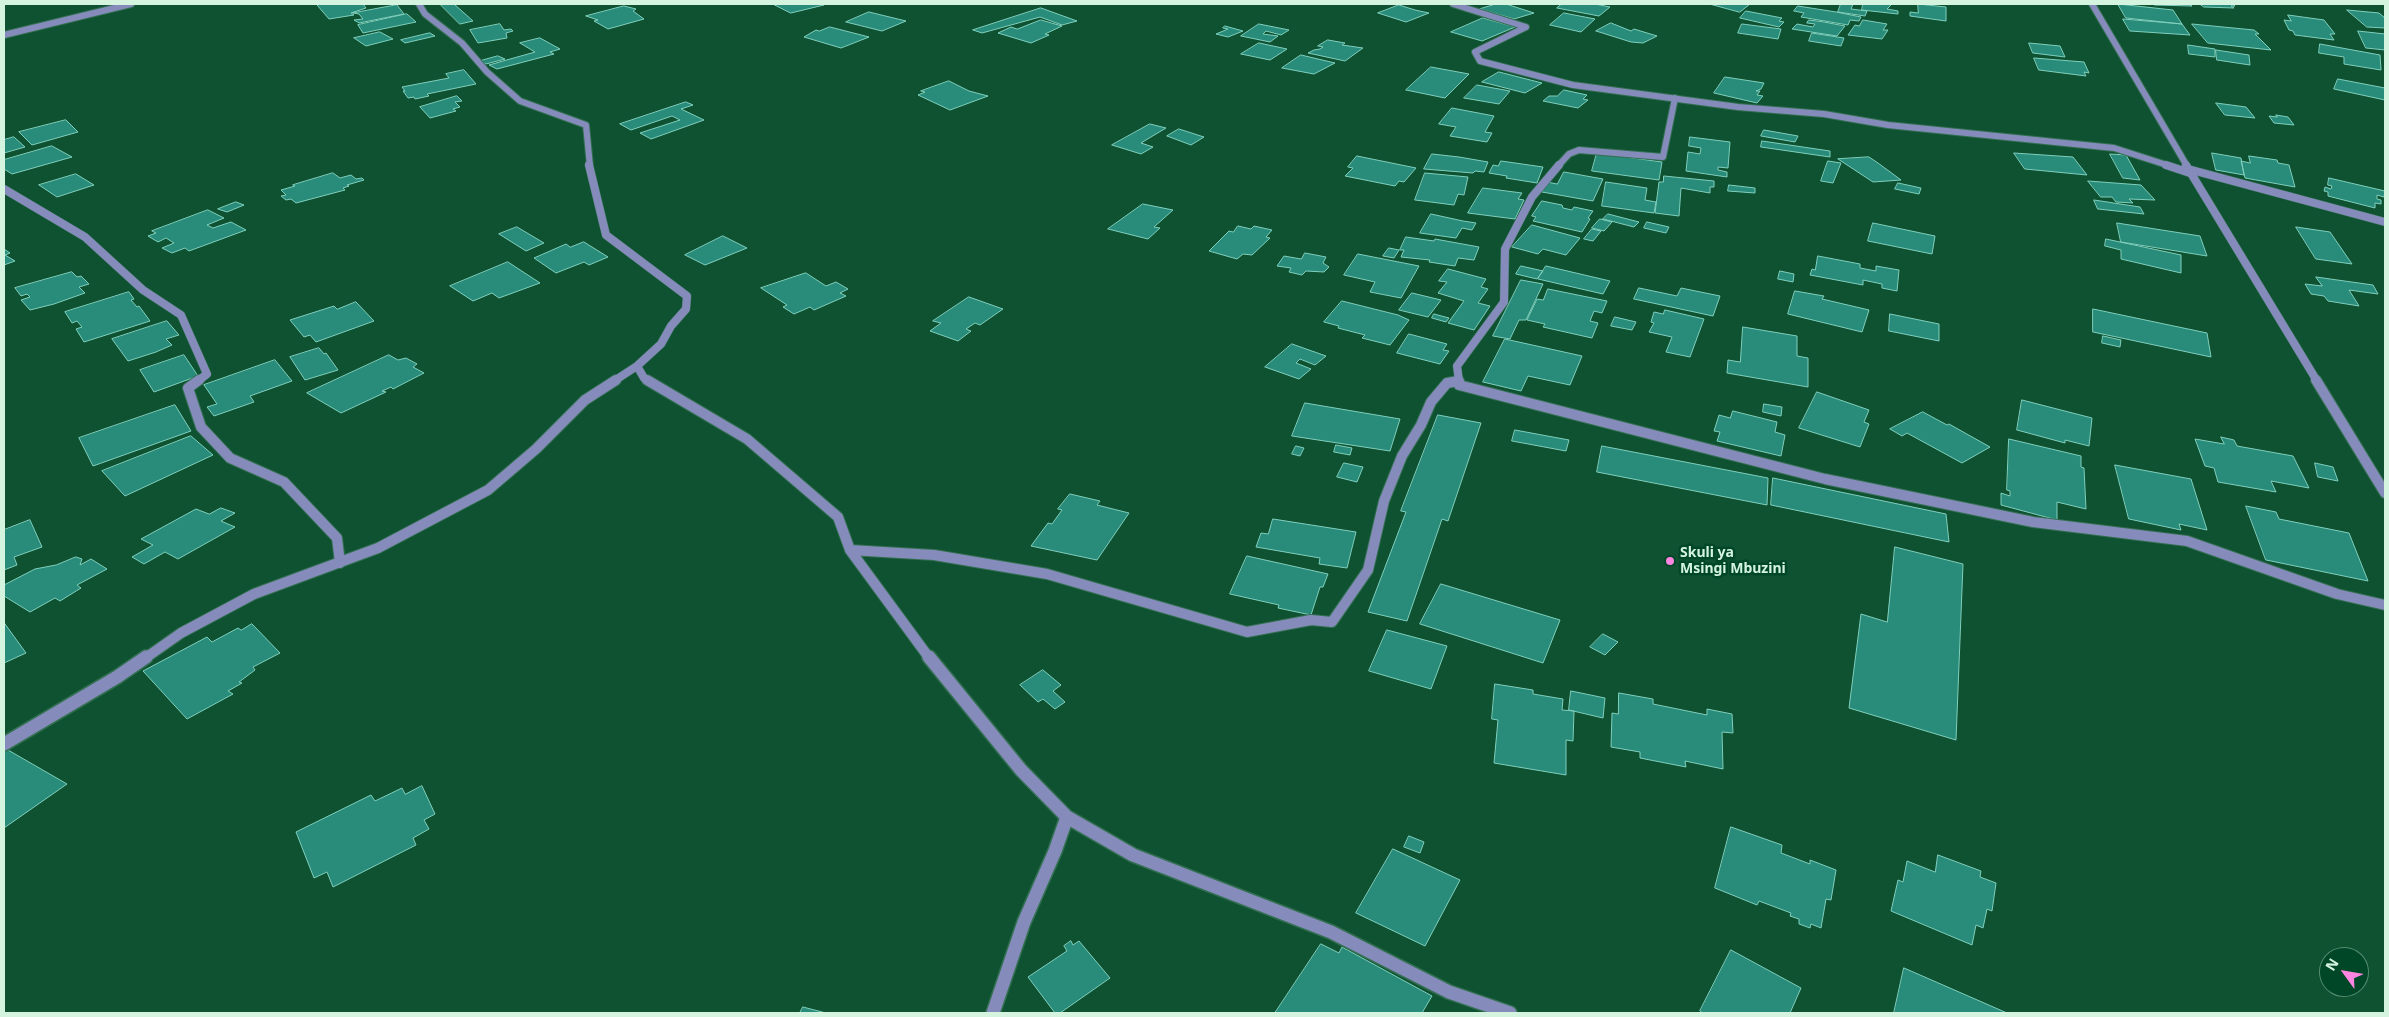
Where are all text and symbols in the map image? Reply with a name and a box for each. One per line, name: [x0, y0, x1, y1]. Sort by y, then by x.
place label: Skuli ya Msingi Mbuzini: [1680, 545, 1786, 578]
marker: Skuli ya Msingi Mbuzini: [1664, 555, 1676, 567]
north arrow: [2319, 947, 2369, 997]
text: N: [2321, 954, 2343, 974]

